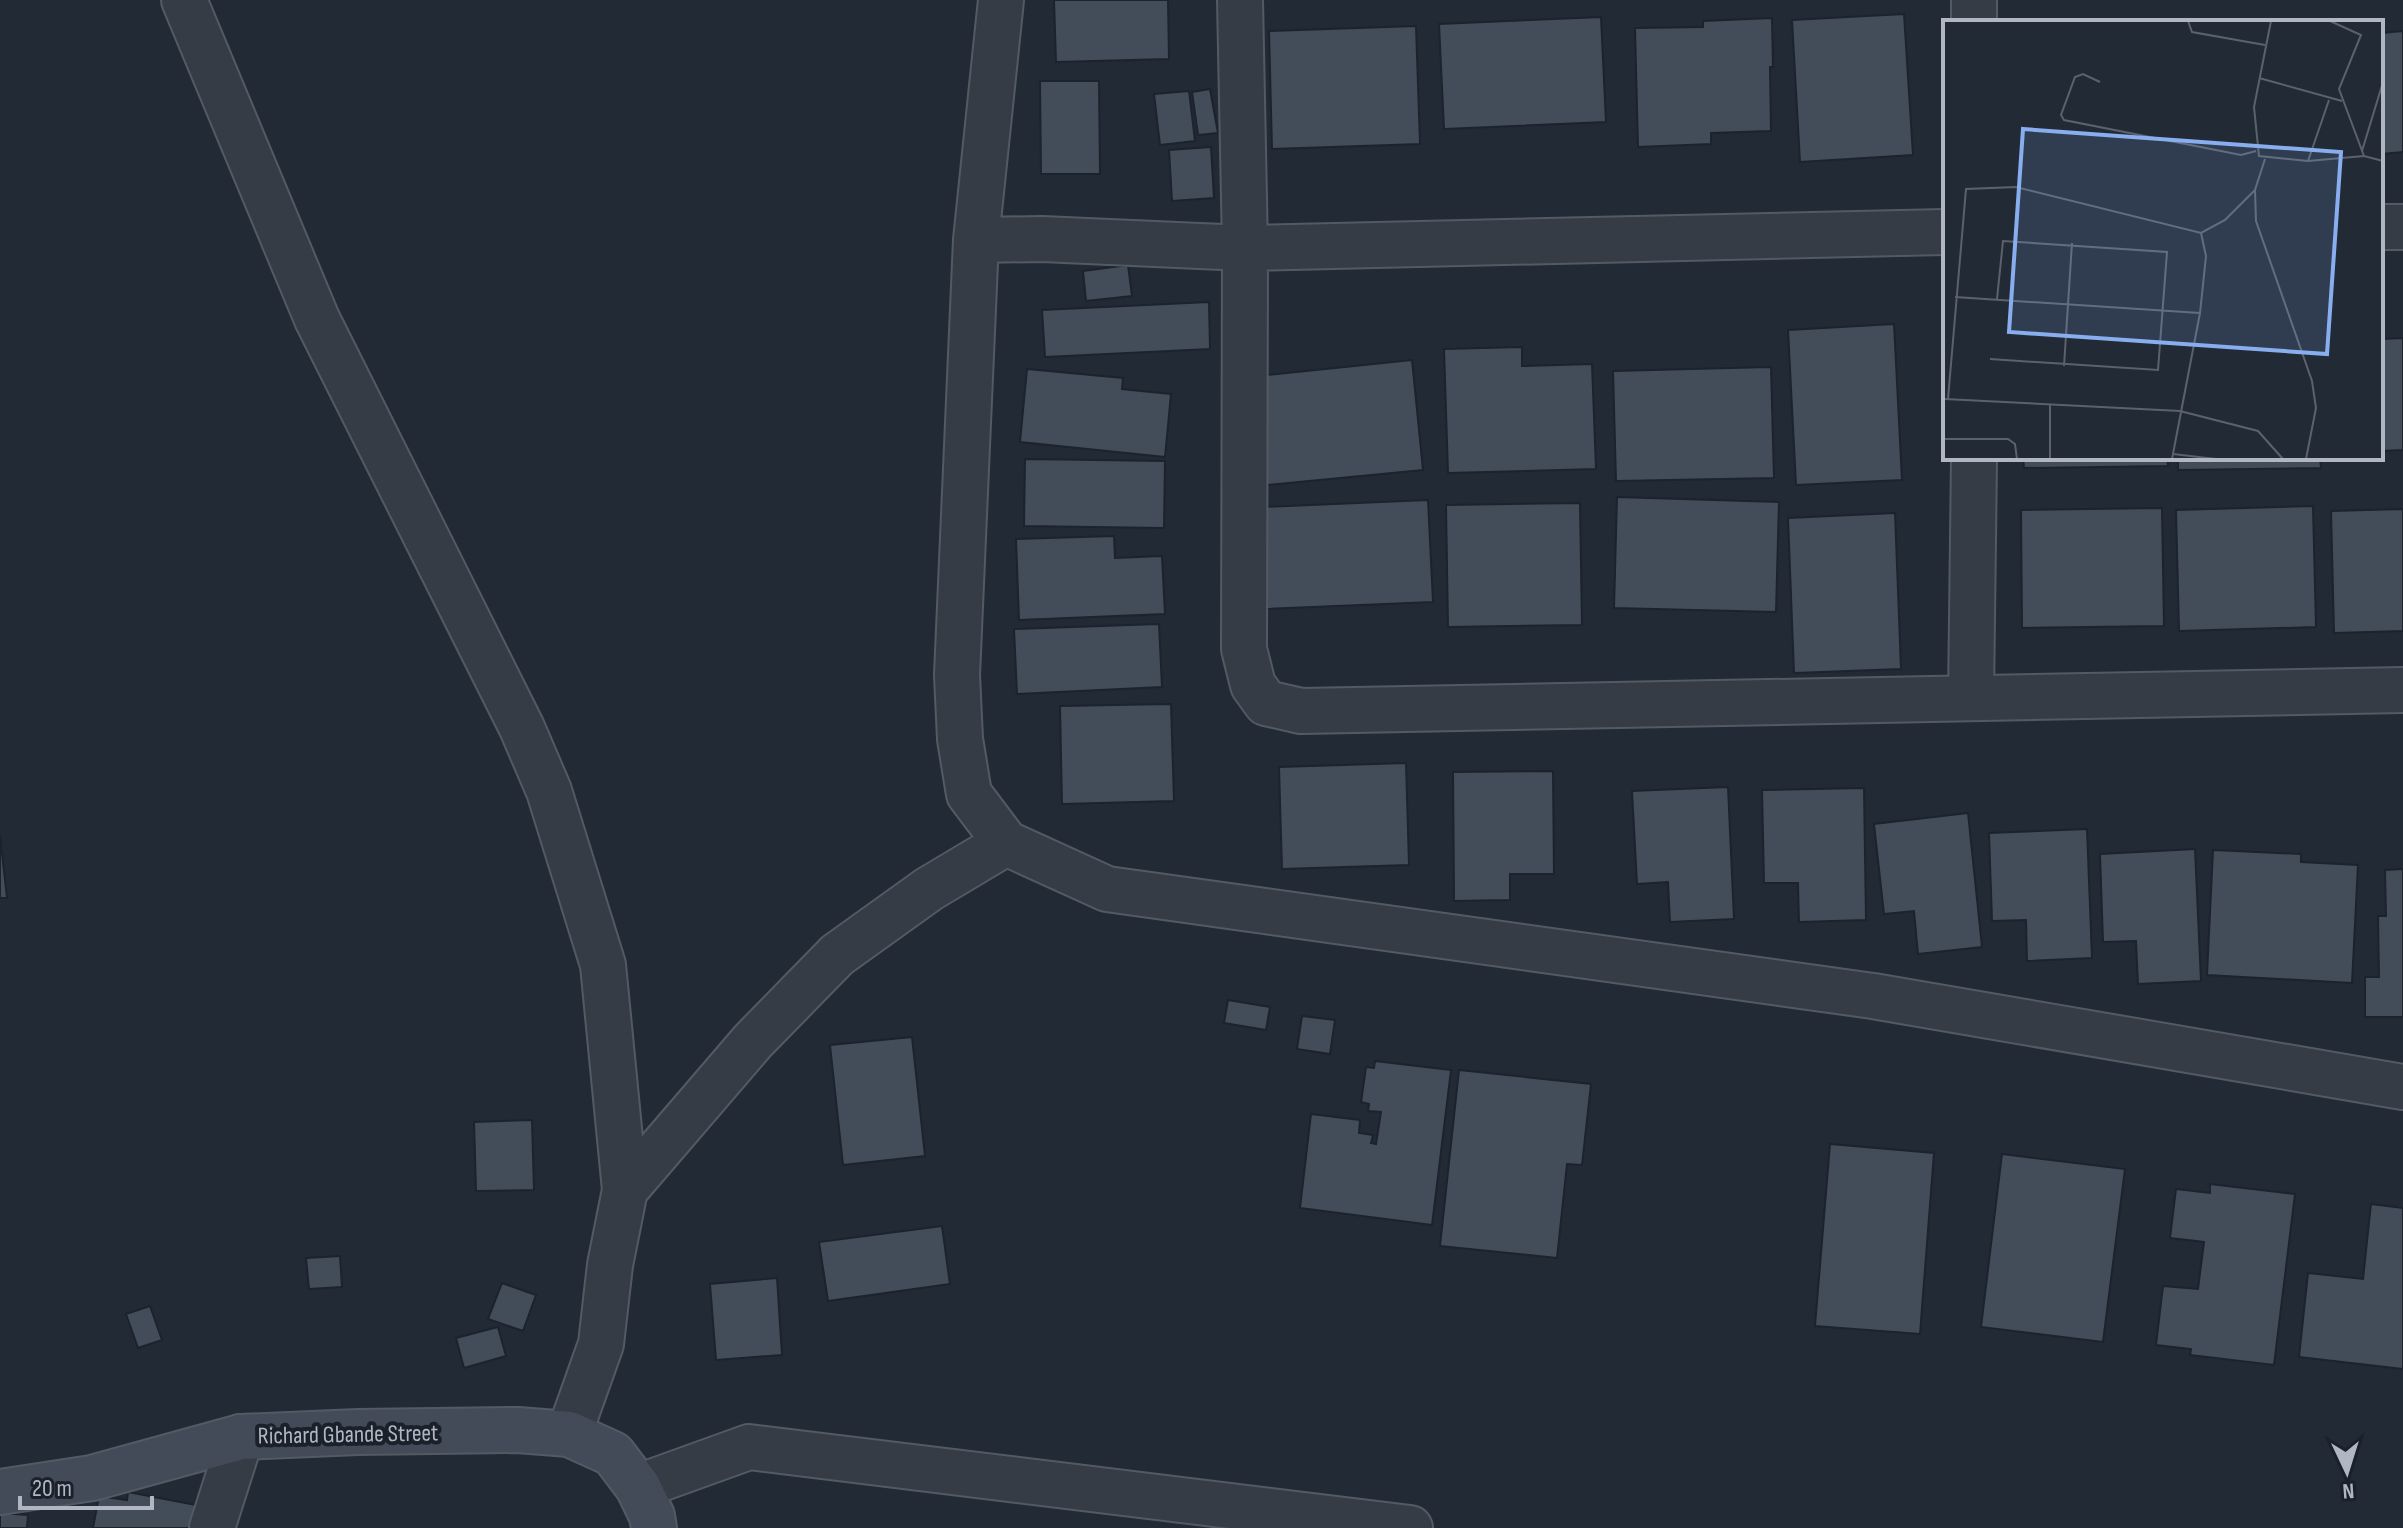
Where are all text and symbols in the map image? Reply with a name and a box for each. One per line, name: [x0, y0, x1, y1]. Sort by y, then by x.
inset map: [1943, 20, 2383, 460]
street label: Richard Gbande Street: [257, 1418, 439, 1451]
north arrow: [2307, 1432, 2387, 1512]
scale bar: [20, 1460, 152, 1510]
text: 20 m: [32, 1474, 72, 1503]
text: N: [2341, 1477, 2355, 1504]

